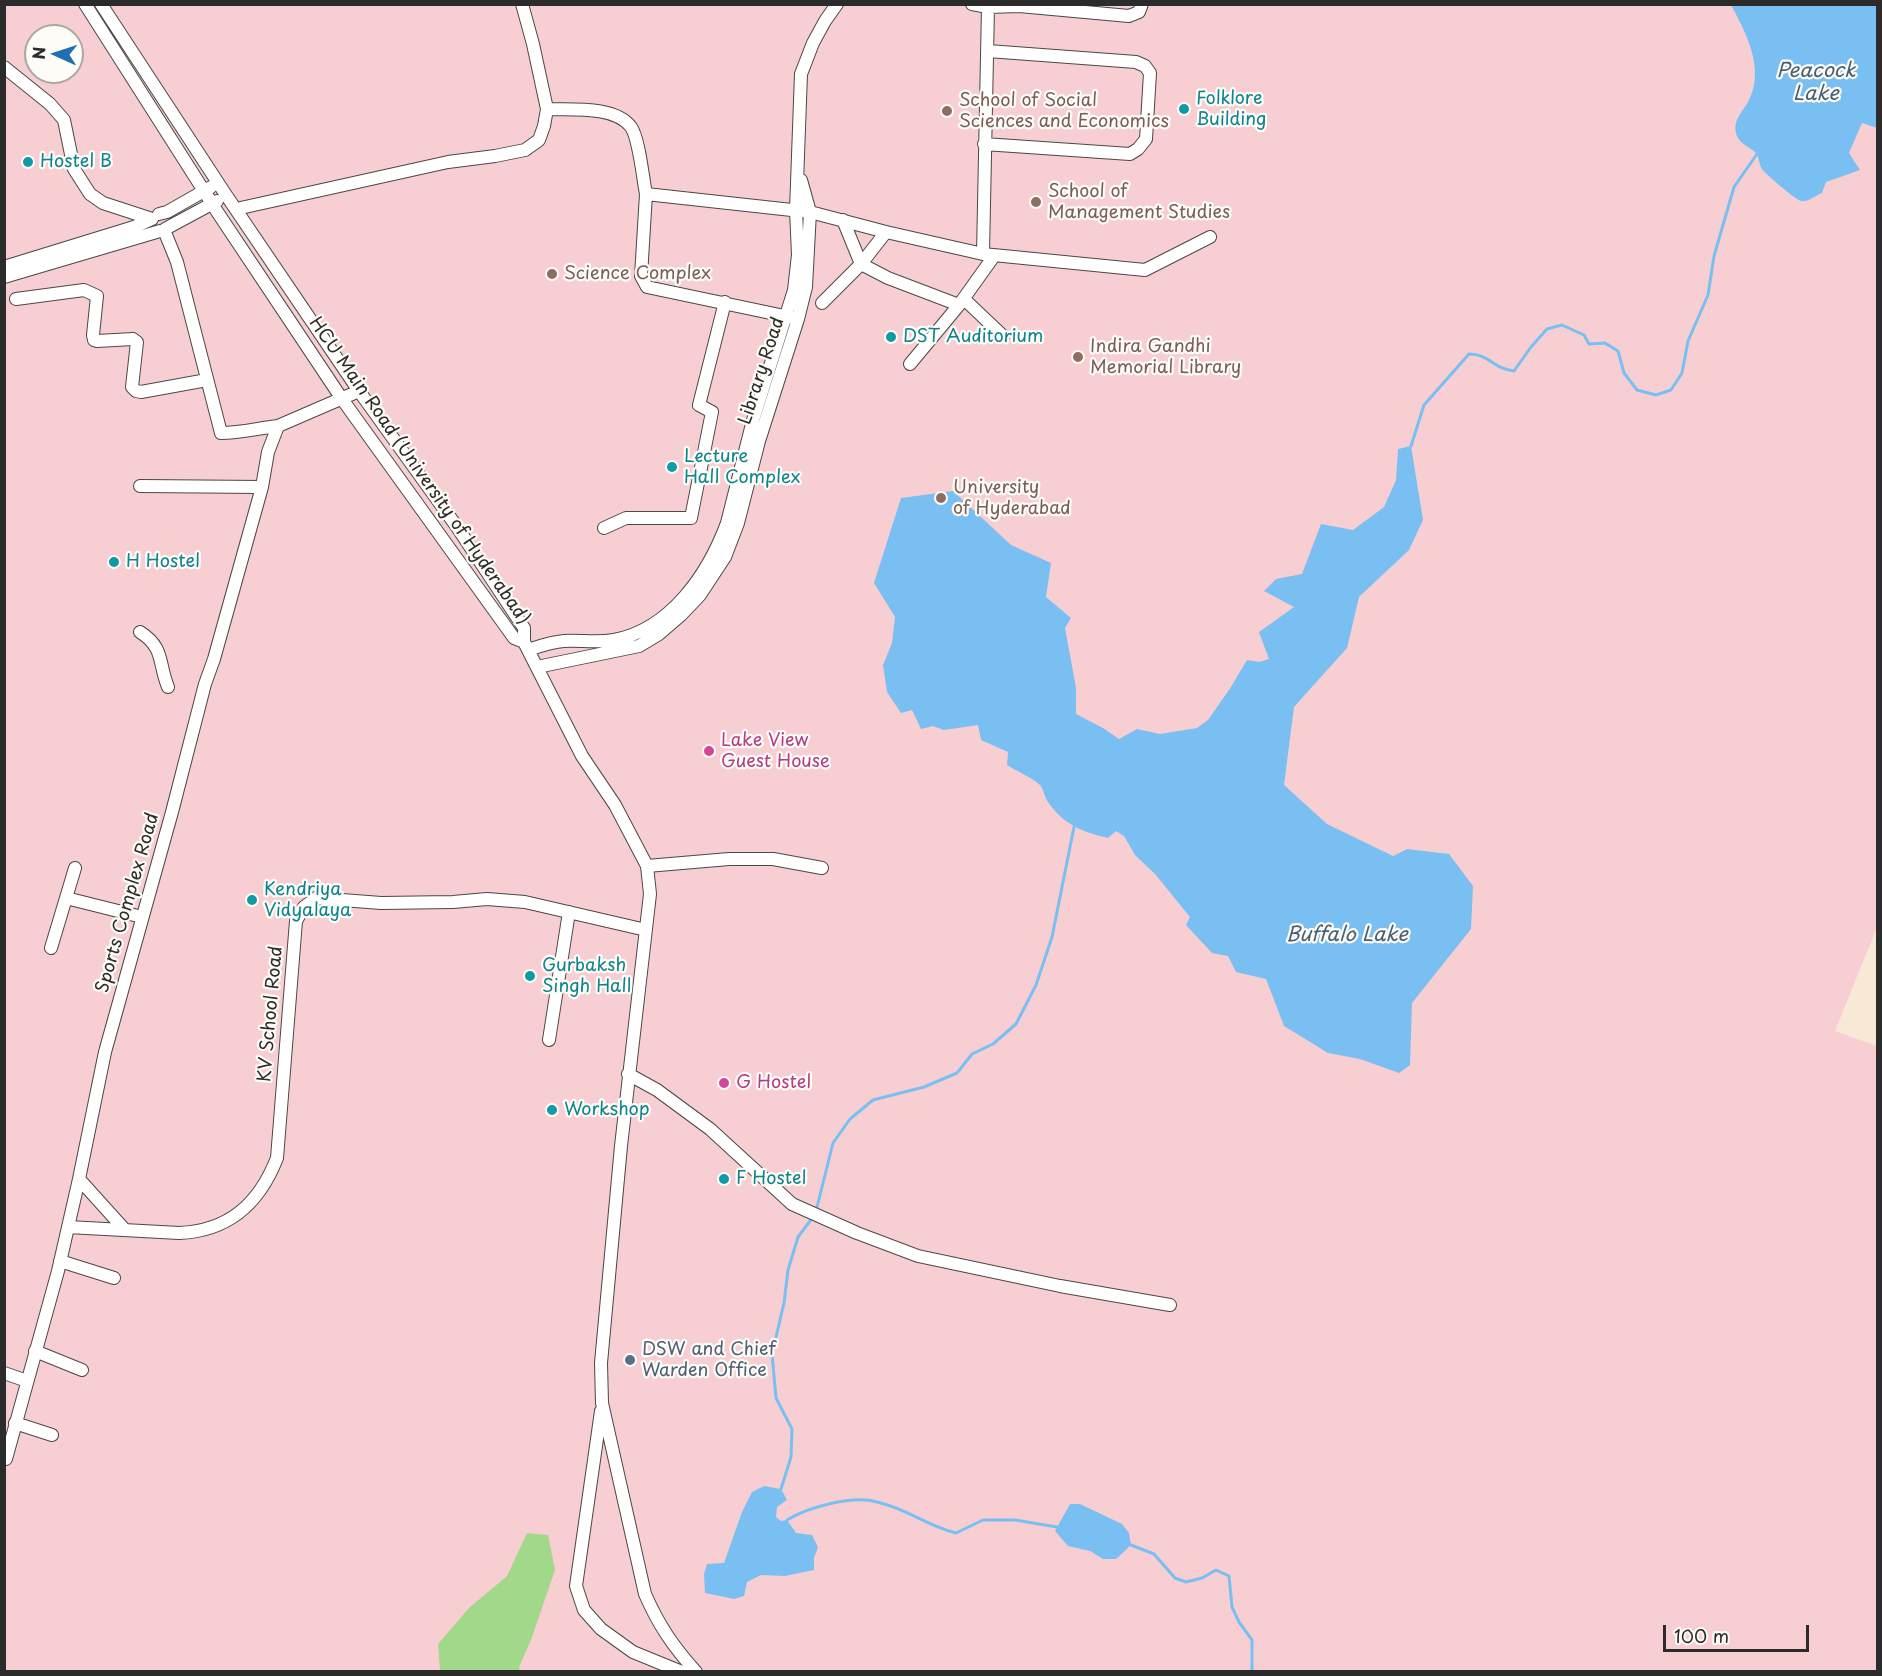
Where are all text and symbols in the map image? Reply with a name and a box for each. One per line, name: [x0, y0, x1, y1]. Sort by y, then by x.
north arrow: [24, 24, 84, 84]
text: N: [26, 46, 50, 60]
water label: Peacock Lake: [1776, 59, 1856, 106]
place label: Folklore Building: [1196, 88, 1266, 130]
place label: School of Social Sciences and Economics: [959, 90, 1169, 132]
marker: Folklore Building: [1177, 102, 1191, 116]
marker: School of Social Sciences and Economics: [940, 104, 954, 118]
place label: Hostel B: [40, 151, 112, 173]
marker: Hostel B: [21, 155, 35, 169]
place label: School of Management Studies: [1048, 181, 1230, 224]
marker: School of Management Studies: [1029, 195, 1043, 209]
place label: Science Complex: [564, 263, 711, 285]
marker: Science Complex: [545, 267, 559, 281]
street label: HCU Main Road (University of Hyderabad): [304, 313, 534, 629]
street label: Library Road: [734, 315, 790, 427]
place label: DST Auditorium: [903, 326, 1043, 348]
marker: DST Auditorium: [884, 330, 898, 344]
place label: Indira Gandhi Memorial Library: [1090, 336, 1241, 378]
marker: Indira Gandhi Memorial Library: [1071, 350, 1085, 364]
place label: Lecture Hall Complex: [684, 446, 800, 488]
marker: Lecture Hall Complex: [665, 460, 679, 474]
place label: University of Hyderabad: [953, 477, 1071, 520]
marker: University of Hyderabad: [934, 491, 948, 505]
place label: H Hostel: [126, 551, 200, 573]
marker: H Hostel: [107, 555, 121, 569]
place label: Lake View Guest House: [721, 730, 830, 772]
marker: Lake View Guest House: [702, 744, 716, 758]
street label: Sports Complex Road: [92, 811, 164, 995]
place label: Kendriya Vidyalaya: [264, 879, 351, 922]
marker: Kendriya Vidyalaya: [245, 893, 259, 907]
water label: Buffalo Lake: [1286, 923, 1408, 947]
street label: KV School Road: [254, 945, 288, 1083]
place label: Gurbaksh Singh Hall: [542, 955, 631, 998]
marker: Gurbaksh Singh Hall: [523, 969, 537, 983]
place label: G Hostel: [736, 1072, 811, 1094]
marker: G Hostel: [717, 1076, 731, 1090]
place label: Workshop: [564, 1099, 650, 1121]
marker: Workshop: [545, 1103, 559, 1117]
place label: F Hostel: [736, 1168, 806, 1190]
marker: F Hostel: [717, 1172, 731, 1186]
place label: DSW and Chief Warden Office: [642, 1339, 776, 1382]
marker: DSW and Chief Warden Office: [623, 1353, 637, 1367]
scale bar: [1666, 1613, 1812, 1651]
text: 100 m: [1674, 1622, 1729, 1649]

